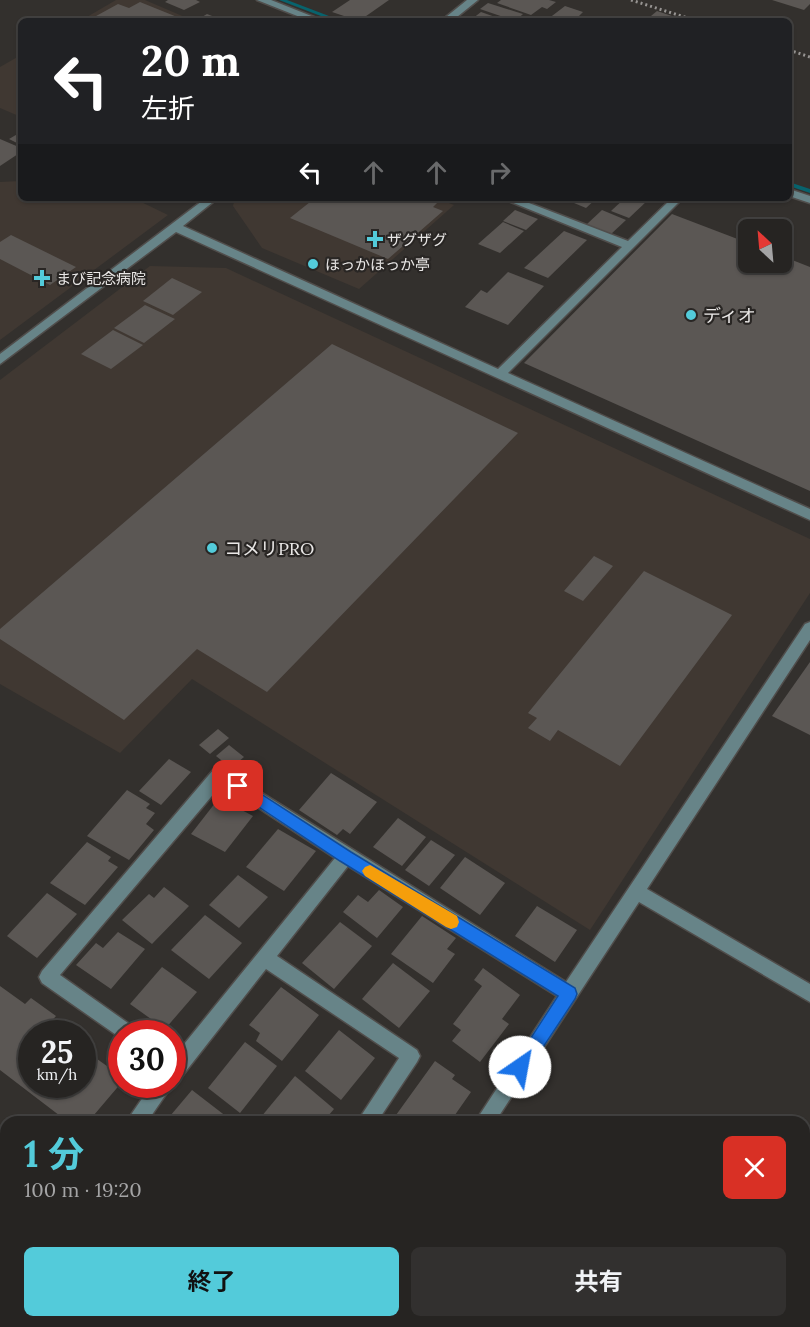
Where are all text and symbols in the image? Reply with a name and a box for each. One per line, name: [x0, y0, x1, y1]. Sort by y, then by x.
text: 20 m: [141, 34, 240, 88]
icon: left: [42, 42, 120, 120]
text: 左折: [141, 91, 195, 125]
icon: left: [294, 156, 327, 189]
icon: ahead: [357, 156, 390, 189]
icon: ahead: [420, 156, 453, 189]
icon: right: [483, 156, 516, 189]
north arrow: [738, 219, 792, 273]
map controls: [738, 219, 792, 273]
place label: ザグザグ: [387, 230, 447, 249]
marker: ザグザグ: [368, 232, 382, 246]
place label: ほっかほっか亭: [325, 255, 430, 274]
marker: ほっかほっか亭: [306, 257, 320, 271]
marker: まび記念病院: [33, 269, 51, 287]
place label: まび記念病院: [56, 269, 146, 288]
place label: ディオ: [703, 304, 756, 327]
marker: ディオ: [684, 308, 698, 322]
place label: コメリPRO: [224, 537, 314, 560]
marker: コメリPRO: [205, 541, 219, 555]
pin: [212, 760, 263, 811]
icon: arrive: [221, 769, 254, 802]
speed limit sign: 30: [108, 1020, 186, 1098]
text: 25: [41, 1033, 73, 1071]
position arrow: [488, 1035, 552, 1099]
text: km/h: [37, 1065, 77, 1084]
text: 1 分: [24, 1131, 84, 1177]
button: close: [723, 1136, 786, 1199]
text: 100 m · 19:20: [24, 1177, 142, 1202]
button: 終了: [24, 1247, 399, 1316]
button: 共有: [411, 1247, 786, 1316]

